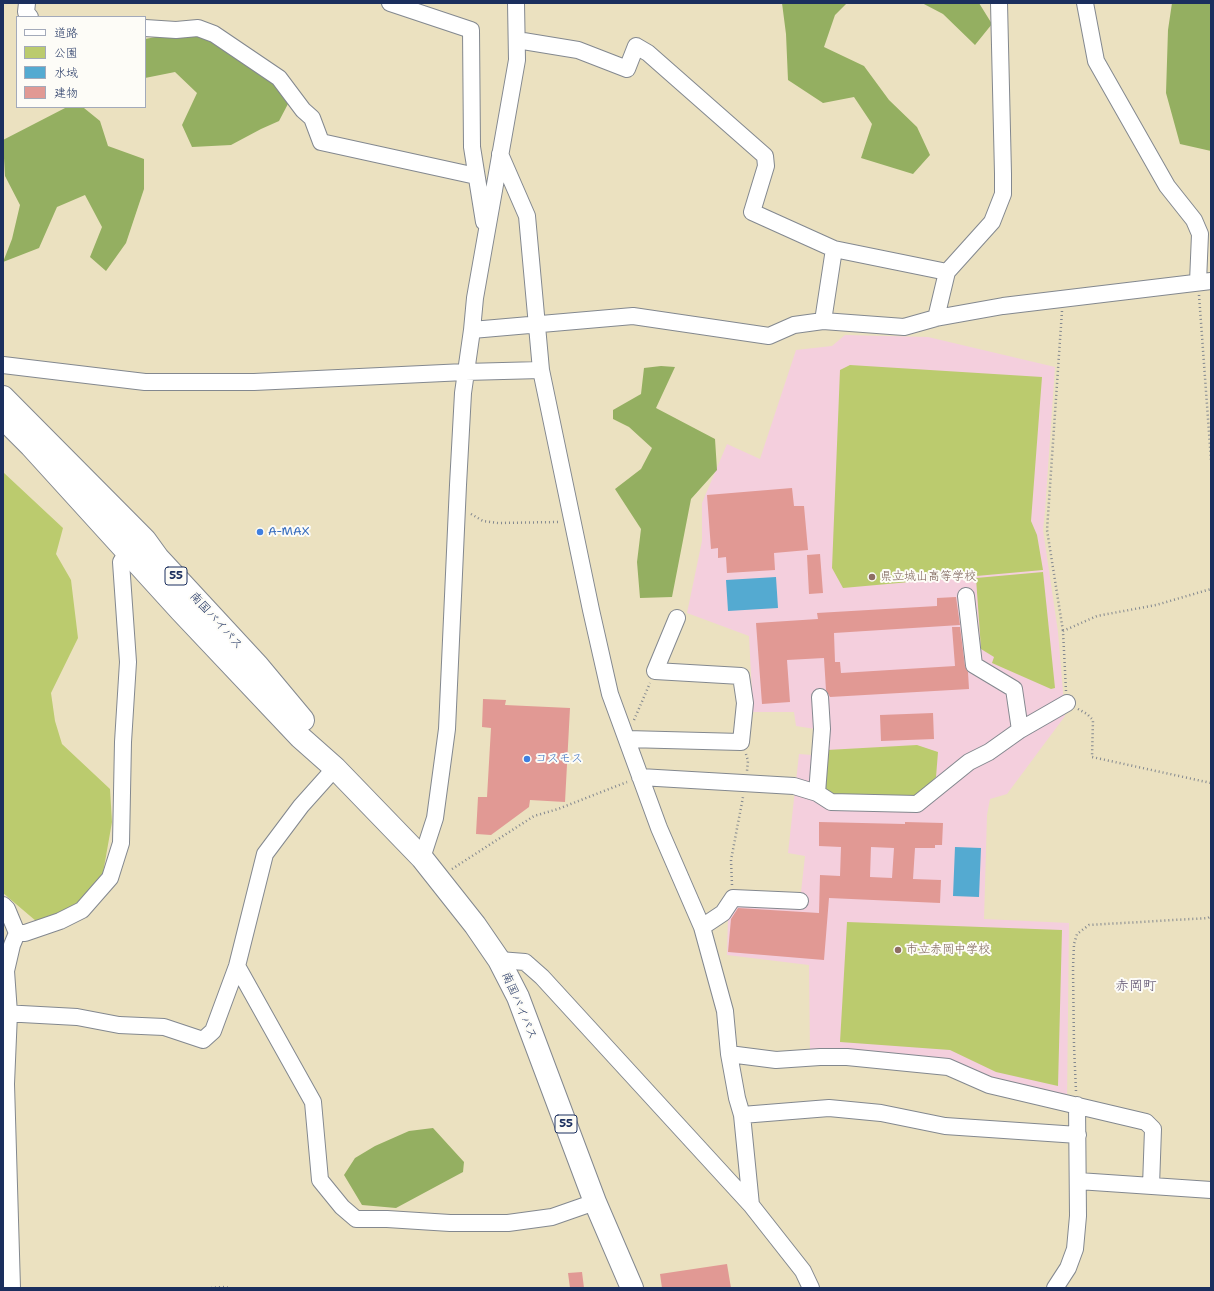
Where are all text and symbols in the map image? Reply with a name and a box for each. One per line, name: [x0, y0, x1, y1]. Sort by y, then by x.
legend: [16, 16, 146, 108]
text: 道路: [54, 25, 78, 41]
text: 公園: [54, 45, 78, 61]
text: 水域: [54, 65, 78, 81]
text: 建物: [54, 85, 78, 101]
place label: A-MAX: [268, 525, 309, 539]
marker: A-MAX: [255, 527, 265, 537]
road number: 55: [165, 567, 187, 585]
place label: 県立城山高等学校: [880, 570, 976, 584]
marker: 県立城山高等学校: [867, 572, 877, 582]
street label: 南国バイパス: [187, 589, 245, 653]
place label: コスモス: [535, 752, 583, 766]
marker: コスモス: [522, 754, 532, 764]
place label: 市立赤岡中学校: [906, 943, 990, 957]
marker: 市立赤岡中学校: [893, 945, 903, 955]
street label: 南国バイパス: [498, 970, 540, 1042]
district label: 赤岡町: [1115, 978, 1157, 994]
road number: 55: [555, 1115, 577, 1133]

